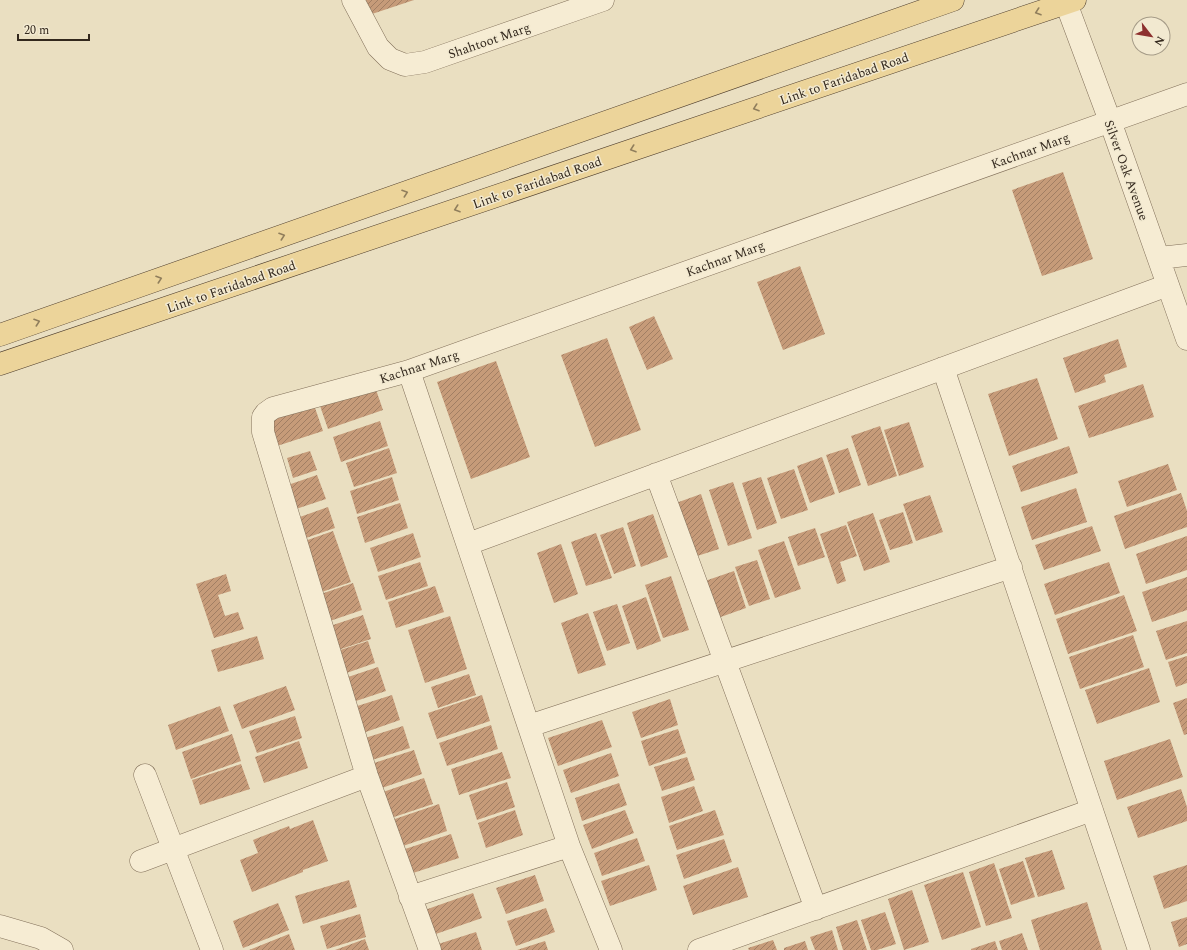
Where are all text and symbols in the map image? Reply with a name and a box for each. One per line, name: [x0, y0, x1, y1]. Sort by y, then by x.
one-way arrow: [1035, 7, 1042, 16]
scale bar: [18, 16, 89, 42]
north arrow: [1131, 16, 1171, 56]
street label: Shahtoot Marg: [445, 18, 533, 64]
text: 20 m: [24, 21, 49, 40]
text: N: [1150, 33, 1169, 49]
street label: Link to Faridabad Road: [777, 47, 912, 110]
one-way arrow: [752, 103, 759, 111]
street label: Silver Oak Avenue: [1099, 117, 1154, 224]
street label: Kachnar Marg: [988, 127, 1073, 174]
one-way arrow: [629, 145, 636, 153]
street label: Link to Faridabad Road: [470, 151, 605, 214]
one-way arrow: [401, 189, 408, 198]
one-way arrow: [453, 205, 460, 213]
one-way arrow: [278, 232, 285, 241]
street label: Kachnar Marg: [683, 235, 768, 282]
street label: Link to Faridabad Road: [164, 255, 299, 318]
one-way arrow: [156, 276, 163, 284]
one-way arrow: [33, 319, 40, 327]
street label: Kachnar Marg: [377, 345, 462, 389]

